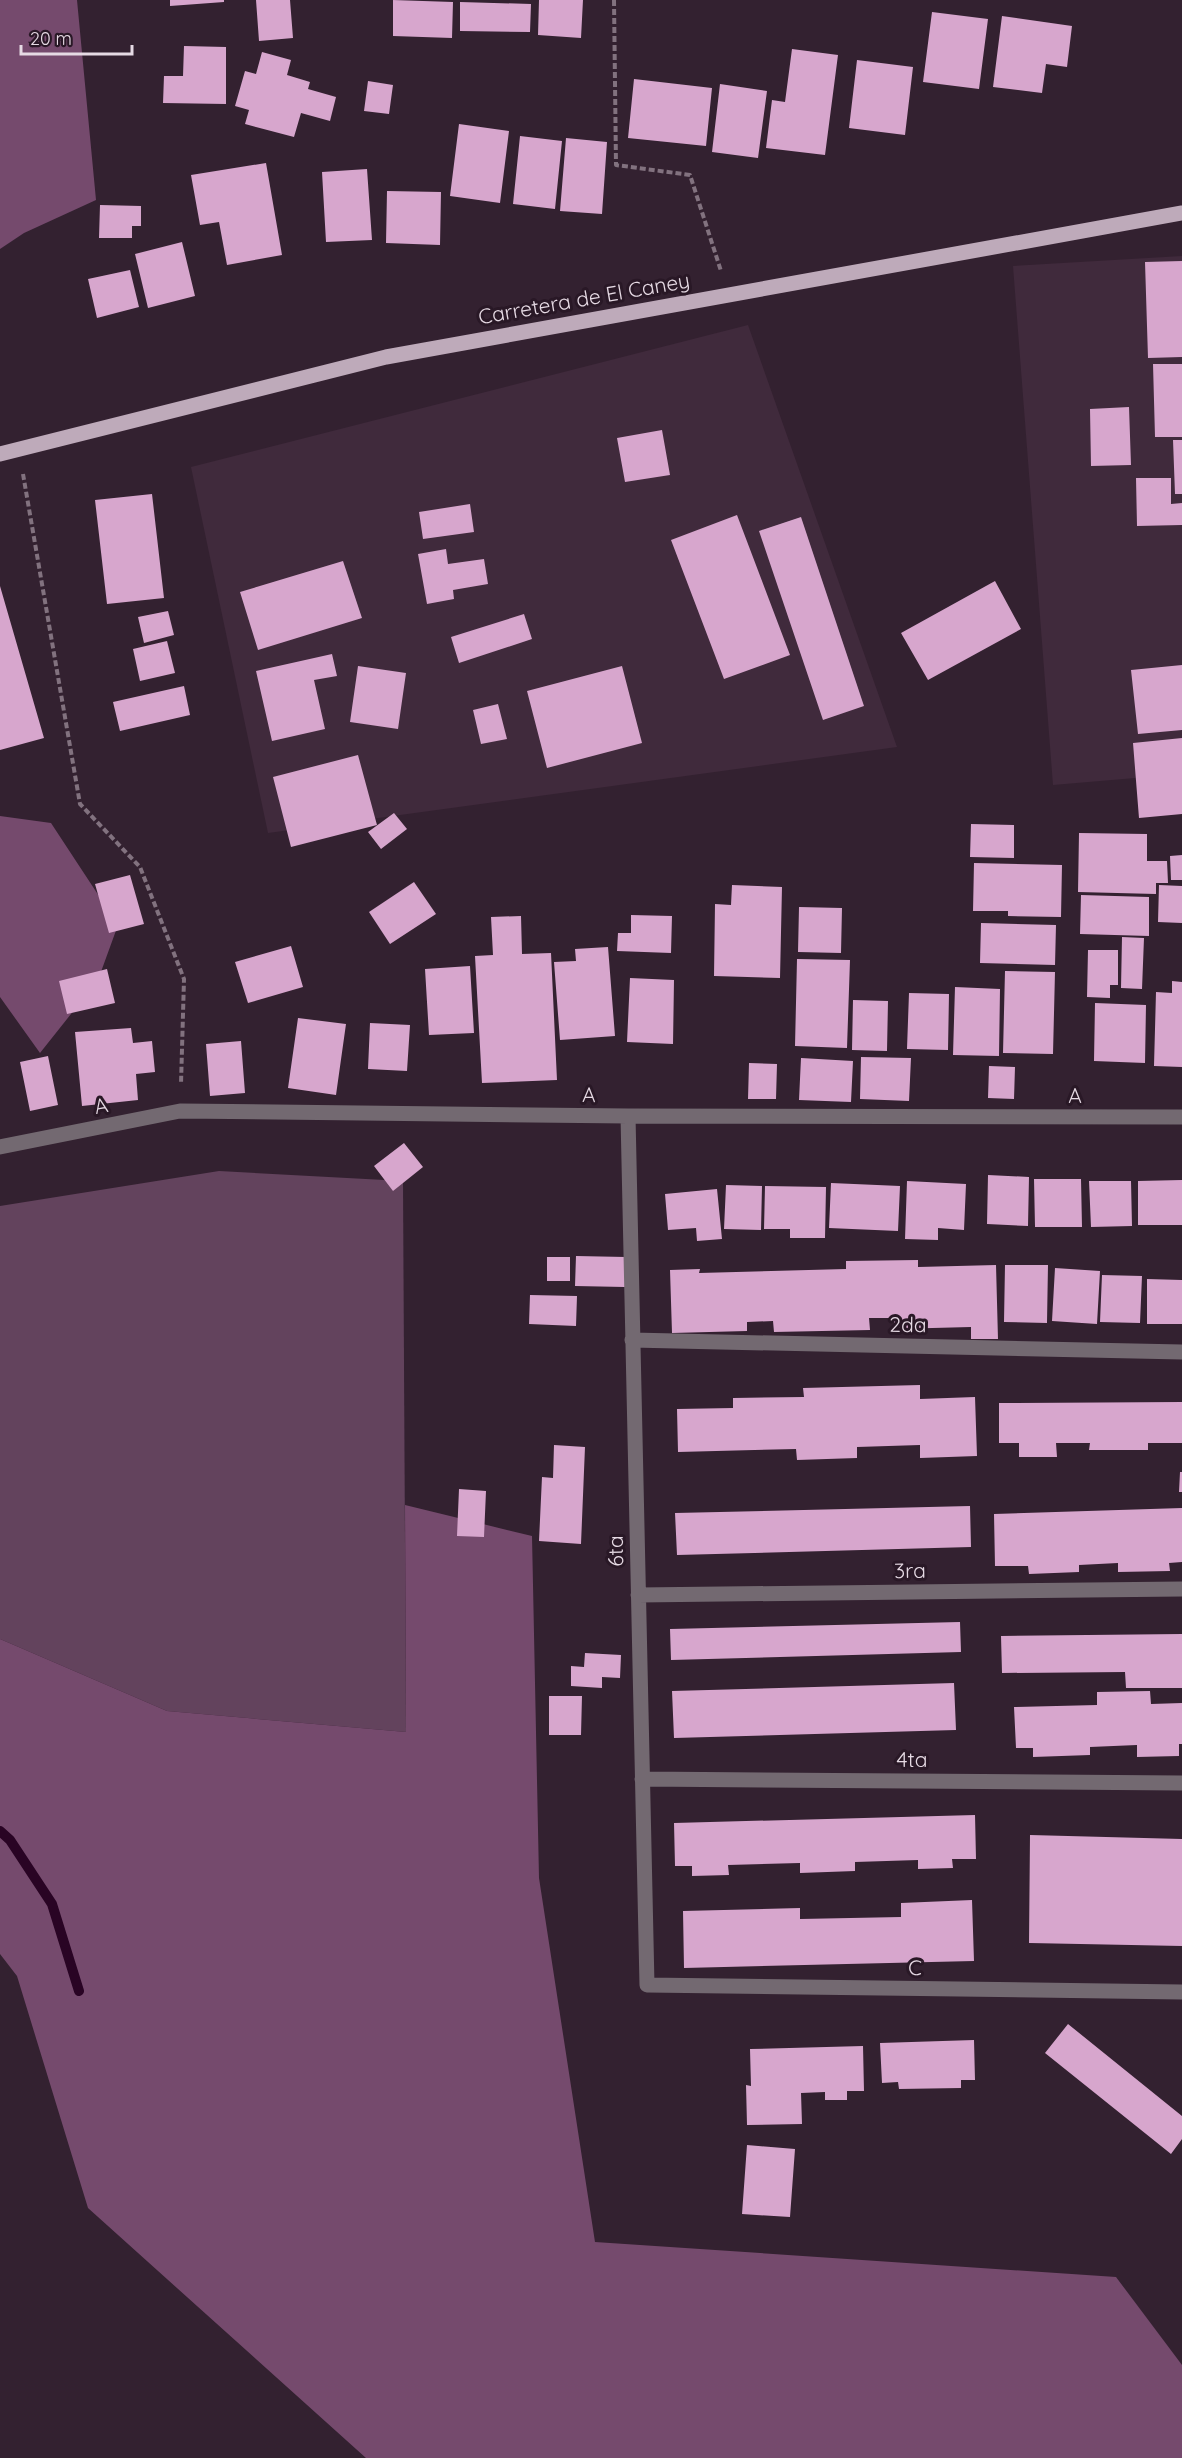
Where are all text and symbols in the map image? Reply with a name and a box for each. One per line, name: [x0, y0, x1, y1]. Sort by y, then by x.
scale bar: [21, 18, 132, 56]
text: 20 m: [30, 27, 72, 50]
street label: Carretera de El Caney: [476, 267, 692, 329]
street label: A: [582, 1081, 596, 1107]
street label: A: [1068, 1082, 1082, 1108]
street label: A: [92, 1091, 110, 1119]
street label: 2da: [889, 1311, 927, 1337]
street label: 6ta: [602, 1535, 628, 1567]
street label: 3ra: [894, 1557, 926, 1583]
street label: 4ta: [897, 1746, 927, 1772]
street label: C: [908, 1954, 922, 1980]

